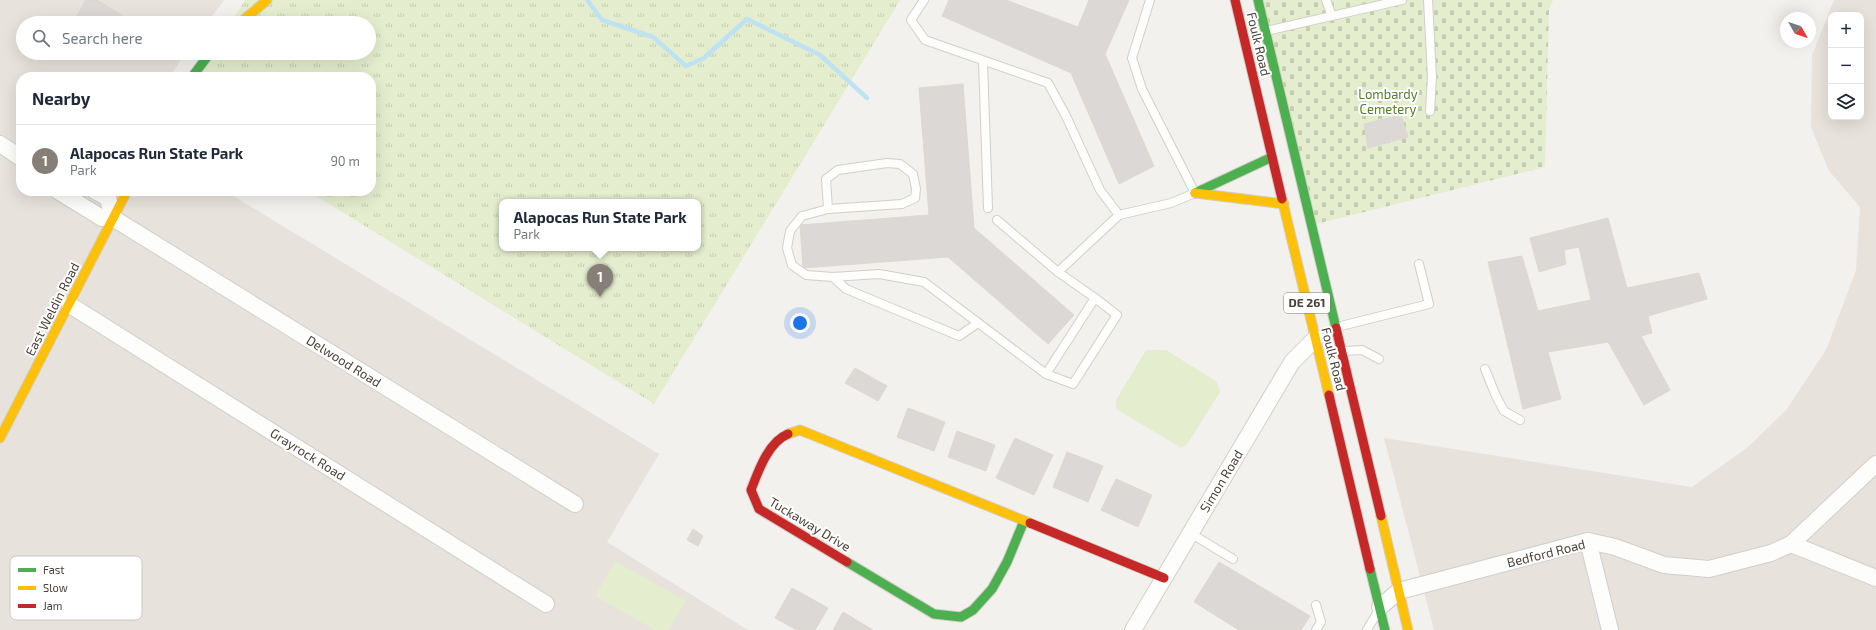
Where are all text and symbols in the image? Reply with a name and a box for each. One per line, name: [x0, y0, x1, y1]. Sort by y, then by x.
street label: Foulk Road: [1244, 11, 1274, 77]
north arrow: [1780, 12, 1816, 48]
map controls: [1828, 12, 1864, 120]
button: +: [1828, 12, 1864, 48]
search box: [16, 16, 376, 60]
icon: search: [30, 27, 52, 49]
text: Search here: [62, 29, 143, 47]
button: −: [1828, 48, 1864, 84]
button: layers: [1828, 84, 1864, 120]
park label: Lombardy Cemetery: [1358, 86, 1418, 117]
text: Nearby: [32, 88, 90, 108]
text: Alapocas Run State Park: [70, 144, 243, 162]
text: 1: [42, 153, 48, 169]
text: 90 m: [330, 153, 360, 169]
text: Park: [70, 162, 97, 178]
popup: [499, 199, 701, 251]
text: Alapocas Run State Park: [513, 208, 687, 226]
text: Park: [513, 226, 540, 242]
street label: East Weldin Road: [22, 260, 82, 358]
pin: 1: [587, 264, 613, 297]
road number: DE 261: [1284, 293, 1330, 313]
your location: [790, 313, 810, 333]
street label: Foulk Road: [1318, 326, 1350, 392]
street label: Delwood Road: [304, 332, 384, 390]
street label: Grayrock Road: [267, 425, 349, 483]
street label: Simon Road: [1196, 447, 1246, 515]
street label: Tuckaway Drive: [766, 493, 854, 555]
street label: Bedford Road: [1505, 536, 1587, 570]
legend: [10, 556, 142, 620]
text: Fast: [43, 563, 65, 576]
text: Slow: [43, 581, 68, 594]
text: Jam: [43, 599, 62, 612]

